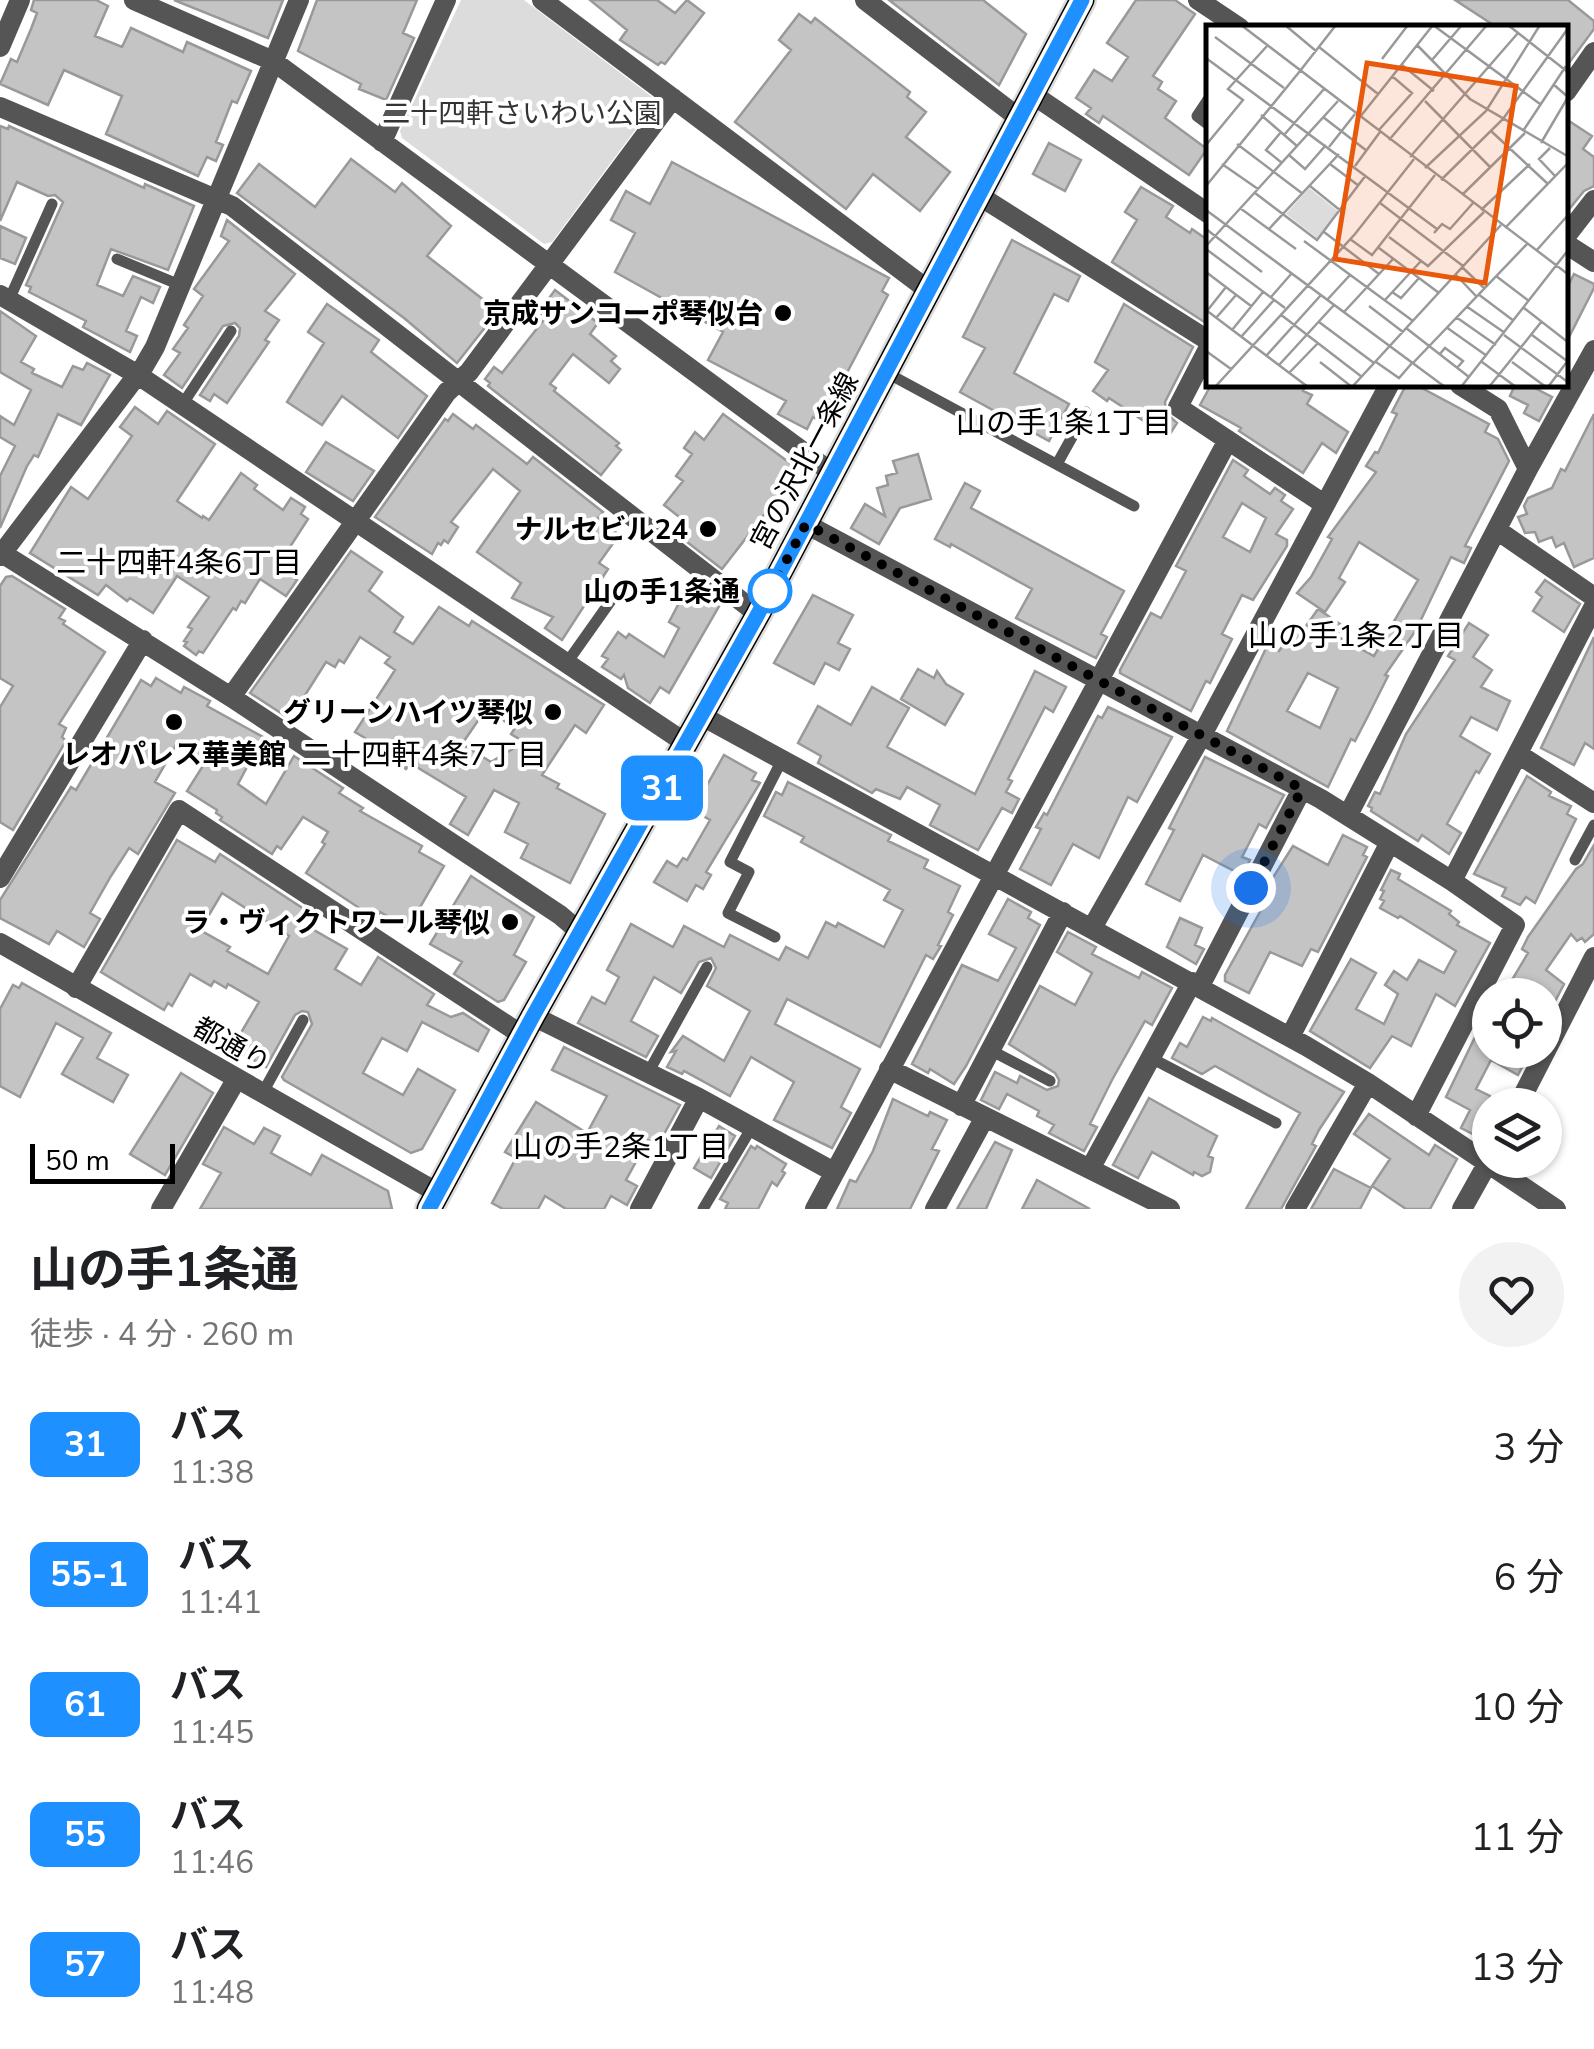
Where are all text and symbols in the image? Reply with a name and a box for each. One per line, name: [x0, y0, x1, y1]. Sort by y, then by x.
inset map: [1206, 25, 1569, 388]
park label: 二十四軒さいわい公園: [382, 95, 662, 133]
place label: 京成サンコーポ琴似台: [483, 295, 763, 333]
marker: 京成サンコーポ琴似台: [772, 302, 794, 324]
street label: 宮の沢北一条線: [742, 366, 868, 557]
district label: 山の手1条1丁目: [956, 403, 1172, 444]
place label: ナルセビル24: [514, 511, 688, 549]
marker: ナルセビル24: [697, 518, 719, 540]
district label: 二十四軒4条6丁目: [56, 543, 302, 584]
marker: 山の手1条通: [749, 570, 791, 612]
place label: 山の手1条通: [583, 573, 740, 611]
district label: 山の手1条2丁目: [1248, 616, 1464, 657]
place label: グリーンハイツ琴似: [283, 694, 533, 732]
marker: グリーンハイツ琴似: [542, 701, 564, 723]
marker: レオパレス華美館: [163, 711, 185, 733]
district label: 二十四軒4条7丁目: [301, 735, 547, 776]
place label: レオパレス華美館: [62, 736, 286, 774]
line badge: 31: [617, 756, 707, 820]
text: 31: [641, 765, 683, 812]
your location: [1226, 863, 1276, 913]
place label: ラ・ヴィクトワール琴似: [182, 904, 490, 942]
marker: ラ・ヴィクトワール琴似: [499, 911, 521, 933]
map controls: [1472, 978, 1562, 1178]
button: locate: [1472, 978, 1562, 1068]
street label: 都通り: [186, 1008, 277, 1083]
button: layers: [1472, 1088, 1562, 1178]
district label: 山の手2条1丁目: [513, 1127, 729, 1168]
scale bar: [30, 1139, 175, 1184]
text: 50 m: [45, 1142, 110, 1180]
text: 山の手1条通: [30, 1237, 299, 1303]
button: heart: [1459, 1242, 1564, 1347]
text: 徒歩 · 4 分 · 260 m: [30, 1313, 294, 1356]
text: バス: [170, 1400, 246, 1451]
text: 31: [64, 1421, 106, 1468]
text: 3 分: [1493, 1422, 1564, 1473]
text: 11:38: [170, 1451, 254, 1494]
text: バス: [178, 1530, 254, 1581]
text: 55-1: [50, 1551, 128, 1598]
text: 6 分: [1493, 1552, 1564, 1603]
text: 11:41: [178, 1581, 262, 1624]
text: バス: [170, 1660, 246, 1711]
text: 61: [64, 1681, 106, 1728]
text: 10 分: [1471, 1682, 1564, 1733]
text: 11:45: [170, 1711, 254, 1754]
text: バス: [170, 1790, 246, 1841]
text: 55: [64, 1811, 106, 1858]
text: 11 分: [1471, 1812, 1564, 1863]
text: 11:46: [170, 1841, 254, 1884]
text: バス: [170, 1920, 246, 1971]
text: 57: [64, 1941, 106, 1988]
text: 13 分: [1471, 1942, 1564, 1993]
text: 11:48: [170, 1971, 254, 2014]

